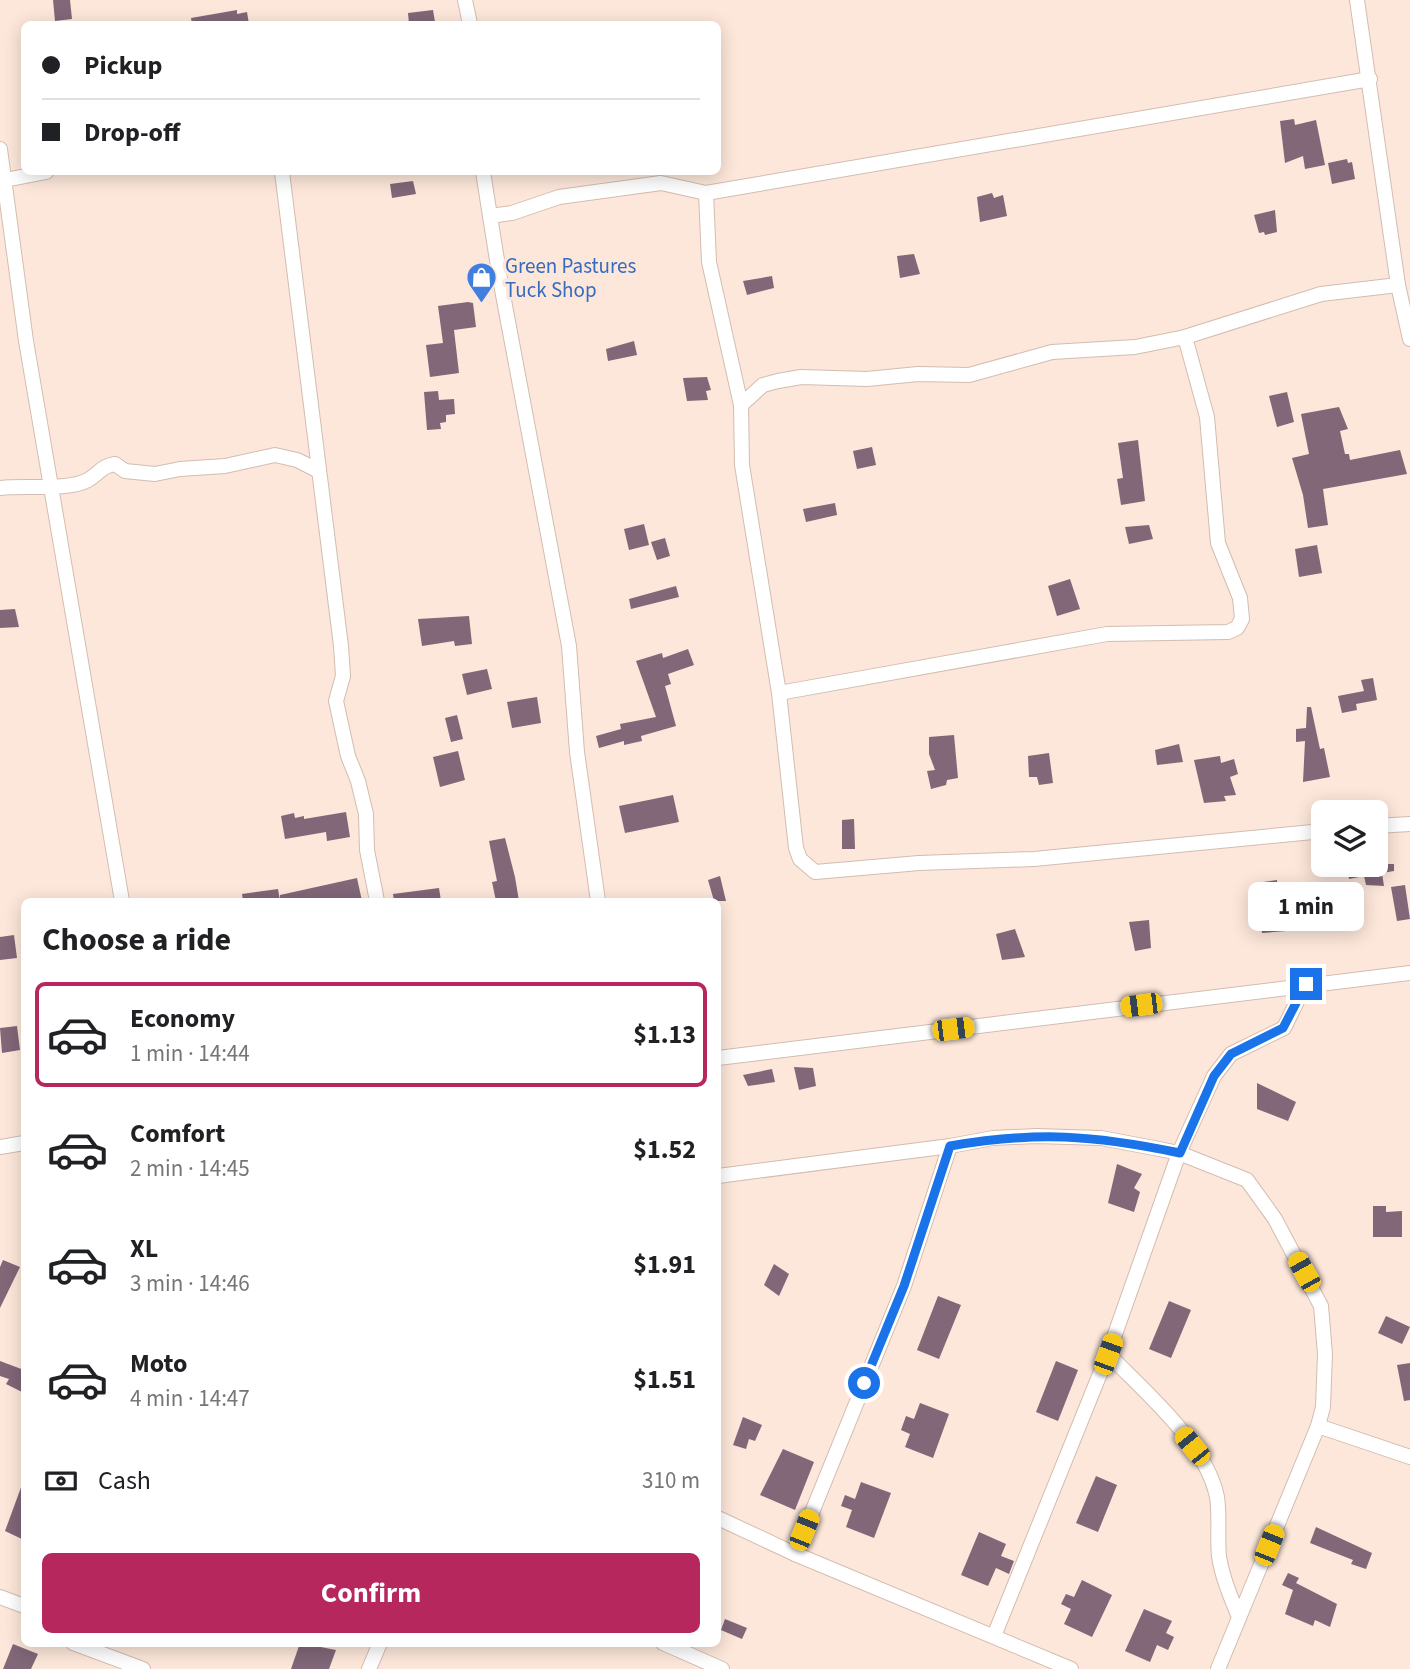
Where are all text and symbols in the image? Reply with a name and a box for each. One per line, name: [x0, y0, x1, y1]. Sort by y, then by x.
text: Pickup: [84, 47, 162, 84]
text: Drop-off: [84, 114, 180, 151]
place label: Green Pastures Tuck Shop: [505, 251, 637, 305]
shop icon: Green Pastures Tuck Shop: [465, 261, 499, 305]
map controls: [1311, 800, 1388, 877]
button: layers: [1311, 800, 1388, 877]
callout: 1 min: [1248, 883, 1364, 932]
text: 1 min: [1278, 890, 1334, 923]
text: Choose a ride: [42, 917, 231, 963]
route end: [1290, 968, 1322, 1000]
car: [1119, 992, 1164, 1018]
text: Economy: [130, 1000, 235, 1037]
icon: car: [46, 1003, 109, 1066]
text: $1.13: [633, 1016, 696, 1053]
car: [931, 1016, 976, 1042]
text: 1 min · 14:44: [130, 1037, 250, 1070]
text: Comfort: [130, 1115, 225, 1152]
icon: car: [46, 1118, 109, 1181]
text: $1.52: [633, 1131, 696, 1168]
text: 2 min · 14:45: [130, 1152, 250, 1185]
text: XL: [130, 1230, 158, 1267]
icon: car: [46, 1233, 109, 1296]
text: $1.91: [633, 1246, 696, 1283]
car: [1285, 1249, 1324, 1295]
text: 3 min · 14:46: [130, 1267, 250, 1300]
car: [1091, 1331, 1126, 1377]
text: Moto: [130, 1345, 187, 1382]
icon: car: [46, 1348, 109, 1411]
text: $1.51: [633, 1361, 696, 1398]
route start: [848, 1367, 880, 1399]
text: 4 min · 14:47: [130, 1382, 250, 1415]
car: [1171, 1423, 1214, 1469]
icon: cash: [42, 1462, 80, 1500]
text: Cash: [98, 1462, 151, 1499]
text: 310 m: [642, 1464, 700, 1497]
car: [787, 1507, 822, 1553]
car: [1252, 1522, 1287, 1568]
button: Confirm: [42, 1553, 700, 1633]

